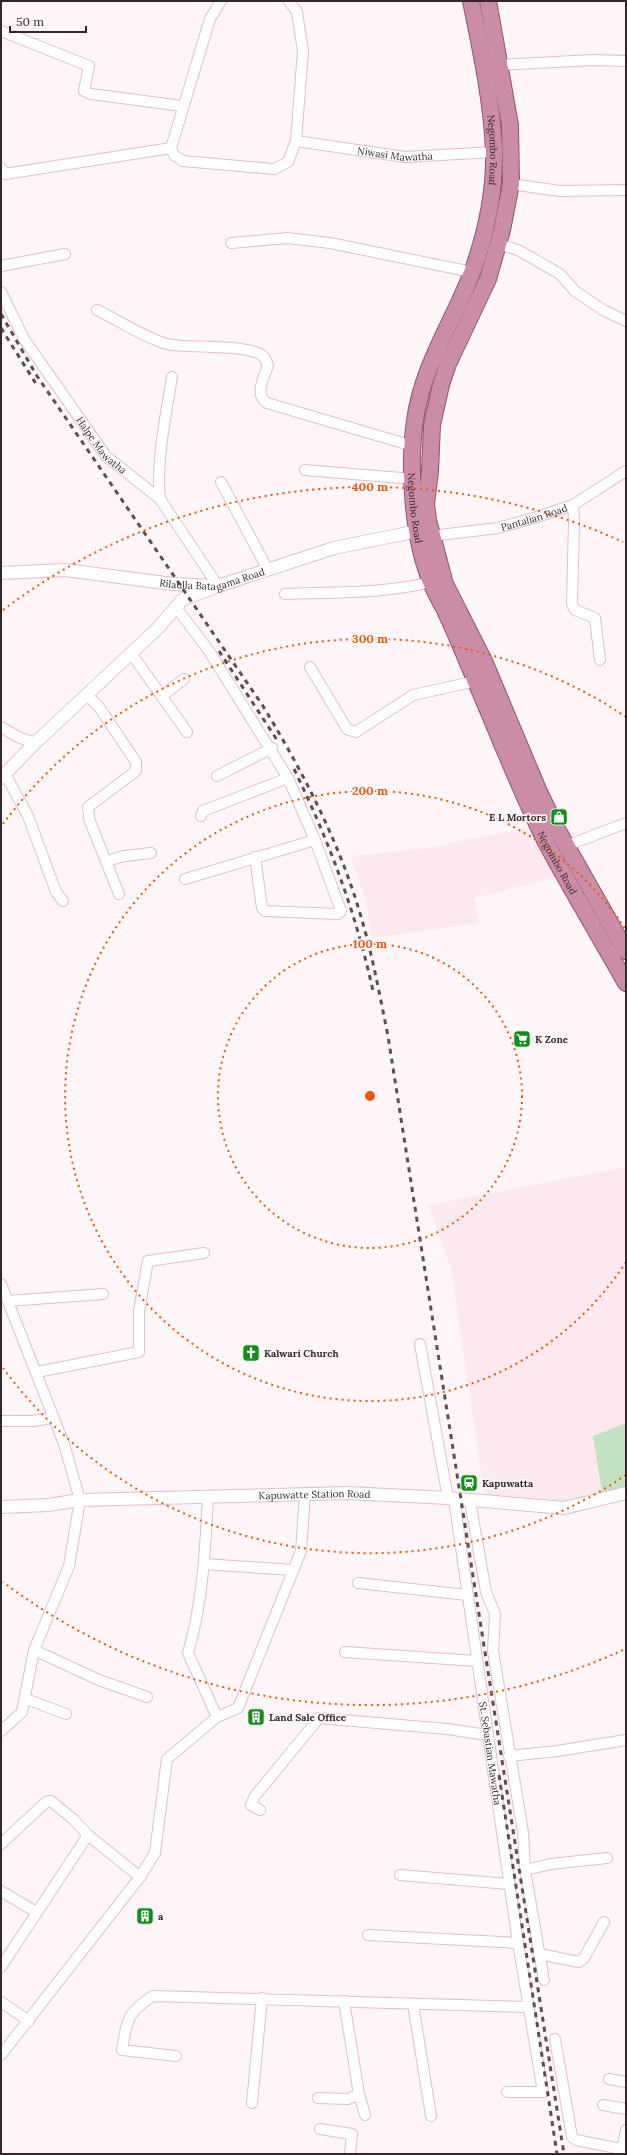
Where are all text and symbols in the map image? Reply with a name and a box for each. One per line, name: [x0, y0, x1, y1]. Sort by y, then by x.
scale bar: [10, 8, 86, 34]
text: 50 m: [16, 14, 44, 29]
street label: Negombo Road: [484, 114, 500, 186]
street label: Niwasi Mawatha: [356, 144, 433, 164]
street label: Halpe Mawatha: [73, 414, 129, 477]
street label: Negombo Road: [405, 473, 425, 545]
text: 400 m: [352, 479, 388, 494]
street label: Pantalian Road: [499, 501, 569, 534]
street label: Rilaulla Batagama Road: [159, 565, 266, 593]
text: 300 m: [352, 631, 388, 646]
text: 200 m: [352, 783, 388, 798]
shop icon: E L Mortors: [549, 807, 569, 827]
place label: E L Mortors: [489, 811, 546, 824]
street label: Negombo Road: [534, 829, 580, 897]
text: 100 m: [353, 936, 387, 951]
supermarket icon: K Zone: [512, 1029, 532, 1049]
place label: K Zone: [535, 1033, 569, 1046]
centre of rings: [363, 1089, 377, 1103]
church icon: Kalwari Church: [241, 1343, 261, 1363]
place label: Kalwari Church: [264, 1347, 339, 1360]
station icon: Kapuwatta: [459, 1473, 479, 1493]
place label: Kapuwatta: [482, 1477, 534, 1490]
street label: Kapuwatte Station Road: [258, 1487, 371, 1502]
street label: St. Sebastian Mawatha: [476, 1701, 504, 1806]
building icon: Land Sale Office: [246, 1707, 266, 1727]
place label: Land Sale Office: [269, 1711, 347, 1724]
building icon: a: [135, 1906, 155, 1926]
place label: a: [158, 1910, 164, 1923]

